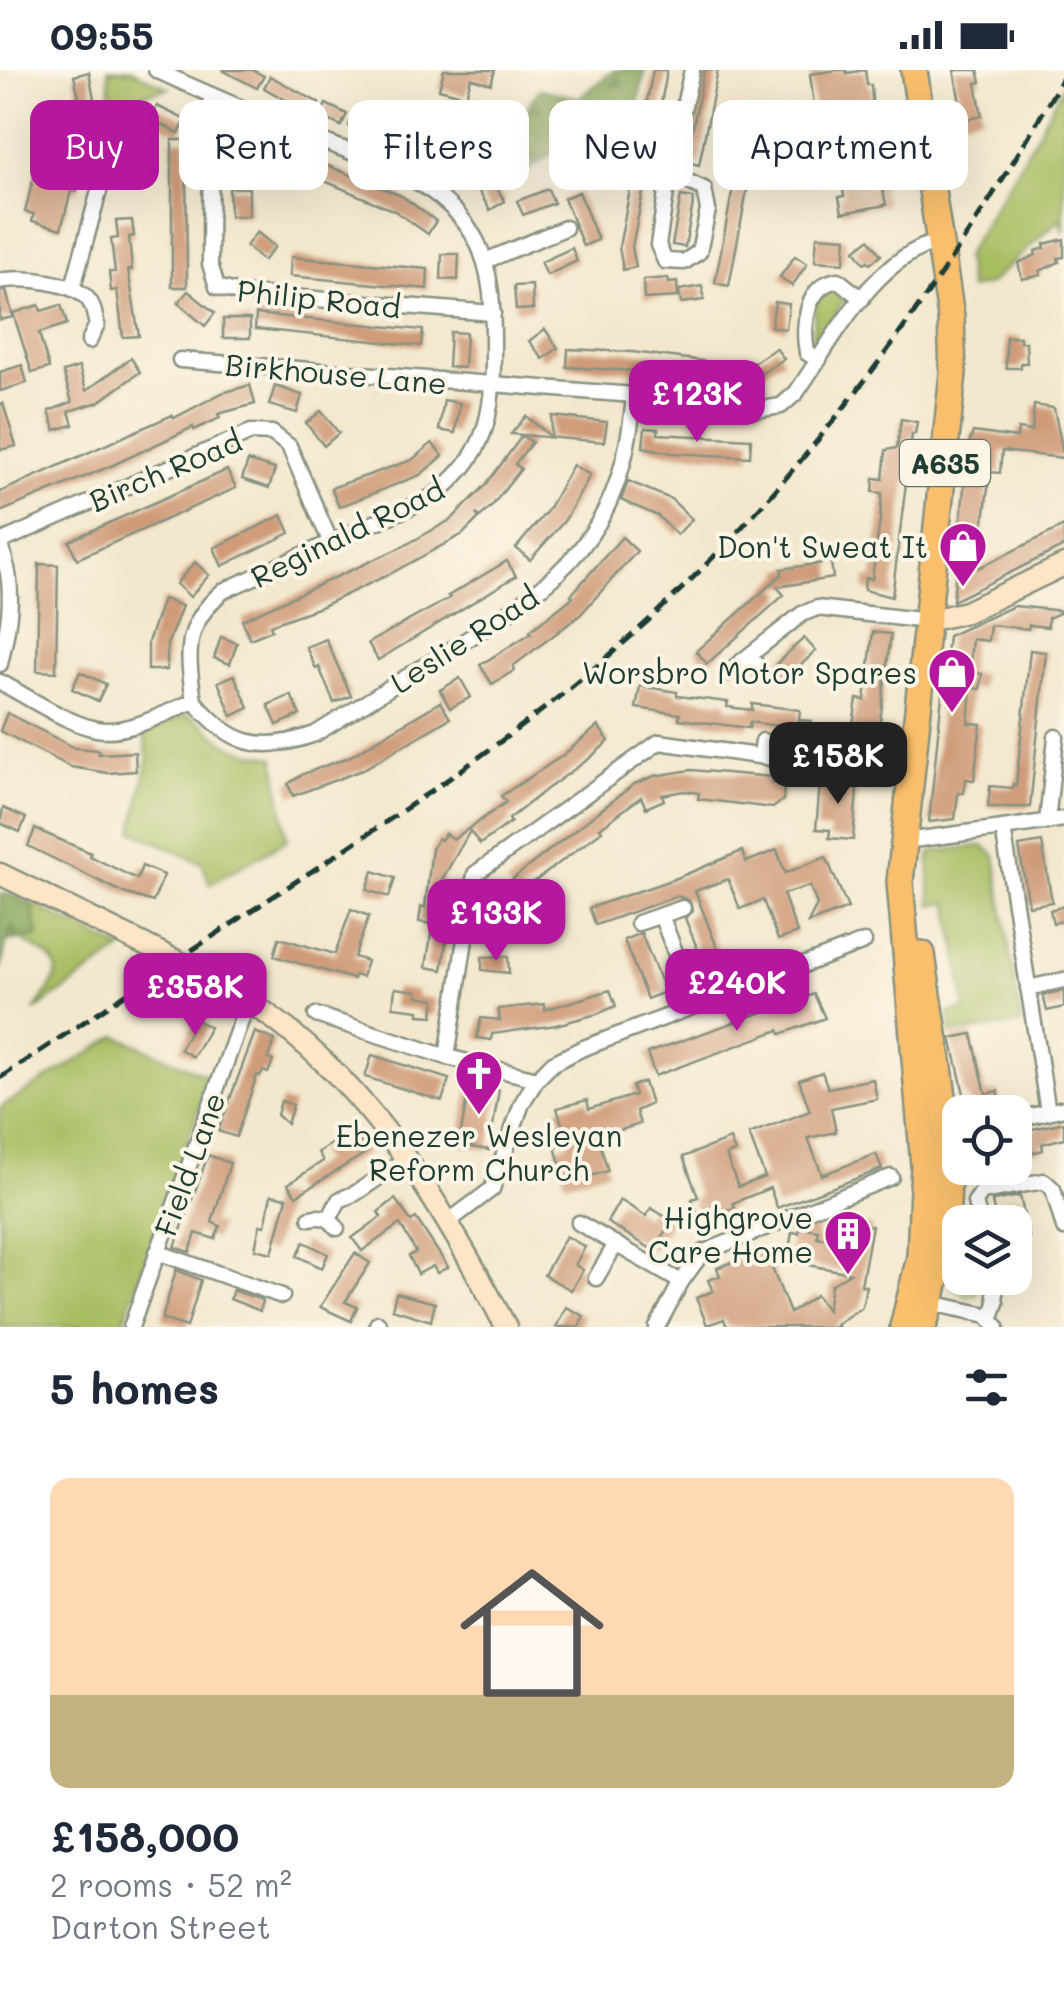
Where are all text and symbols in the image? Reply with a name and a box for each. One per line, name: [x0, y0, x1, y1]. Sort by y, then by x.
text: 09:55: [50, 10, 154, 60]
chip: Buy: [30, 100, 159, 190]
chip: Rent: [179, 100, 328, 190]
chip: Filters: [348, 100, 529, 190]
chip: New: [549, 100, 693, 190]
chip: Apartment: [713, 100, 968, 190]
street label: Philip Road: [235, 270, 403, 326]
street label: Birkhouse Lane: [224, 343, 448, 403]
pin: £123K: [627, 360, 767, 445]
text: £123K: [651, 371, 743, 413]
street label: Birch Road: [83, 420, 247, 520]
road number: A635: [900, 440, 990, 486]
street label: Reginald Road: [244, 468, 450, 596]
shop icon: Don't Sweat It: [937, 520, 989, 588]
place label: Don't Sweat It: [717, 526, 928, 566]
street label: Leslie Road: [382, 576, 546, 702]
shop icon: Worsbro Motor Spares: [926, 646, 978, 714]
place label: Worsbro Motor Spares: [582, 652, 917, 692]
pin: £158K: [768, 722, 908, 807]
text: £158K: [791, 733, 885, 775]
pin: £133K: [426, 879, 566, 964]
text: £133K: [449, 890, 543, 932]
pin: £240K: [667, 949, 807, 1034]
pin: £358K: [125, 953, 265, 1038]
text: £240K: [687, 960, 787, 1002]
text: £358K: [146, 964, 244, 1006]
church icon: Ebenezer Wesleyan Reform Church: [453, 1048, 505, 1116]
street label: Field Lane: [144, 1087, 234, 1241]
map controls: [942, 1095, 1032, 1295]
button: locate: [942, 1095, 1032, 1185]
place label: Ebenezer Wesleyan Reform Church: [336, 1115, 622, 1189]
place label: Highgrove Care Home: [648, 1197, 813, 1271]
button: layers: [942, 1205, 1032, 1295]
building icon: Highgrove Care Home: [822, 1208, 874, 1276]
text: 5 homes: [50, 1360, 219, 1415]
icon: filters: [959, 1360, 1014, 1415]
icon: home: [442, 1543, 622, 1723]
text: £158,000: [50, 1808, 239, 1863]
text: 2 rooms · 52 m²: [50, 1863, 292, 1905]
text: Darton Street: [50, 1905, 271, 1947]

